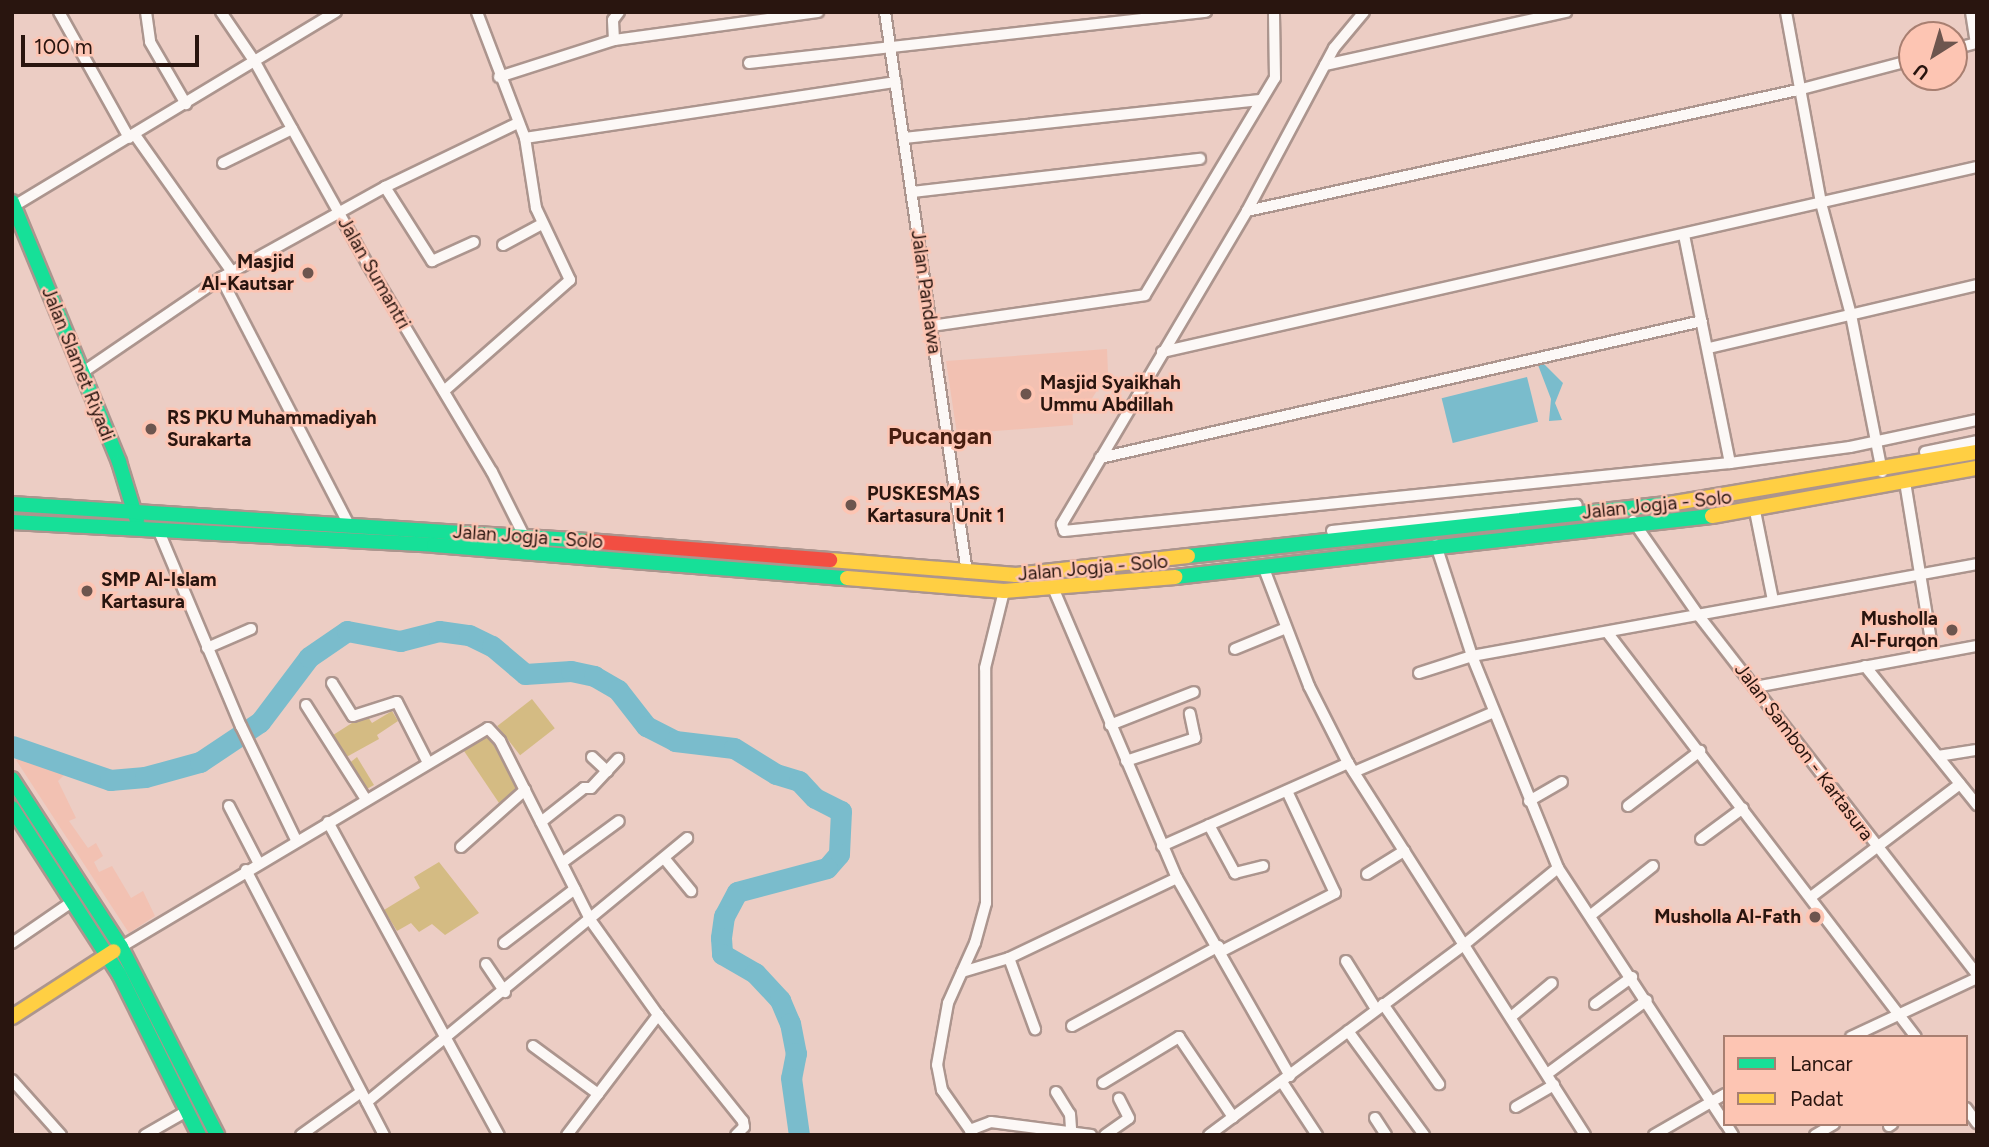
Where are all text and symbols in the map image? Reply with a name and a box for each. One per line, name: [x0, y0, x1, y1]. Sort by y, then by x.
scale bar: [24, 21, 203, 65]
north arrow: [1898, 21, 1968, 91]
text: 100 m: [34, 34, 93, 59]
text: U: [1909, 58, 1934, 85]
street label: Jalan Sumantri: [333, 213, 415, 333]
street label: Jalan Pandawa: [906, 229, 946, 355]
place label: Masjid Al-Kautsar: [201, 251, 294, 295]
marker: Masjid Al-Kautsar: [300, 265, 316, 281]
street label: Jalan Slamet Riyadi: [37, 284, 119, 444]
place label: Masjid Syaikhah Ummu Abdillah: [1040, 372, 1181, 416]
marker: Masjid Syaikhah Ummu Abdillah: [1018, 386, 1034, 402]
place label: RS PKU Muhammadiyah Surakarta: [167, 407, 376, 451]
marker: RS PKU Muhammadiyah Surakarta: [141, 419, 161, 439]
district label: Pucangan: [888, 422, 992, 450]
place label: PUSKESMAS Kartasura Unit 1: [867, 483, 1005, 527]
street label: Jalan Jogja - Solo: [1581, 486, 1733, 524]
marker: PUSKESMAS Kartasura Unit 1: [841, 495, 861, 515]
street label: Jalan Jogja - Solo: [452, 520, 604, 554]
street label: Jalan Jogja - Solo: [1017, 550, 1169, 586]
place label: SMP Al-Islam Kartasura: [101, 569, 217, 613]
marker: SMP Al-Islam Kartasura: [79, 583, 95, 599]
place label: Musholla Al-Furqon: [1851, 608, 1938, 652]
marker: Musholla Al-Furqon: [1944, 622, 1960, 638]
street label: Jalan Sambon - Kartasura: [1730, 659, 1878, 845]
place label: Musholla Al-Fath: [1654, 906, 1801, 928]
marker: Musholla Al-Fath: [1807, 909, 1823, 925]
legend: [1723, 1035, 1968, 1126]
text: Lancar: [1790, 1051, 1853, 1076]
text: Padat: [1790, 1086, 1844, 1111]

